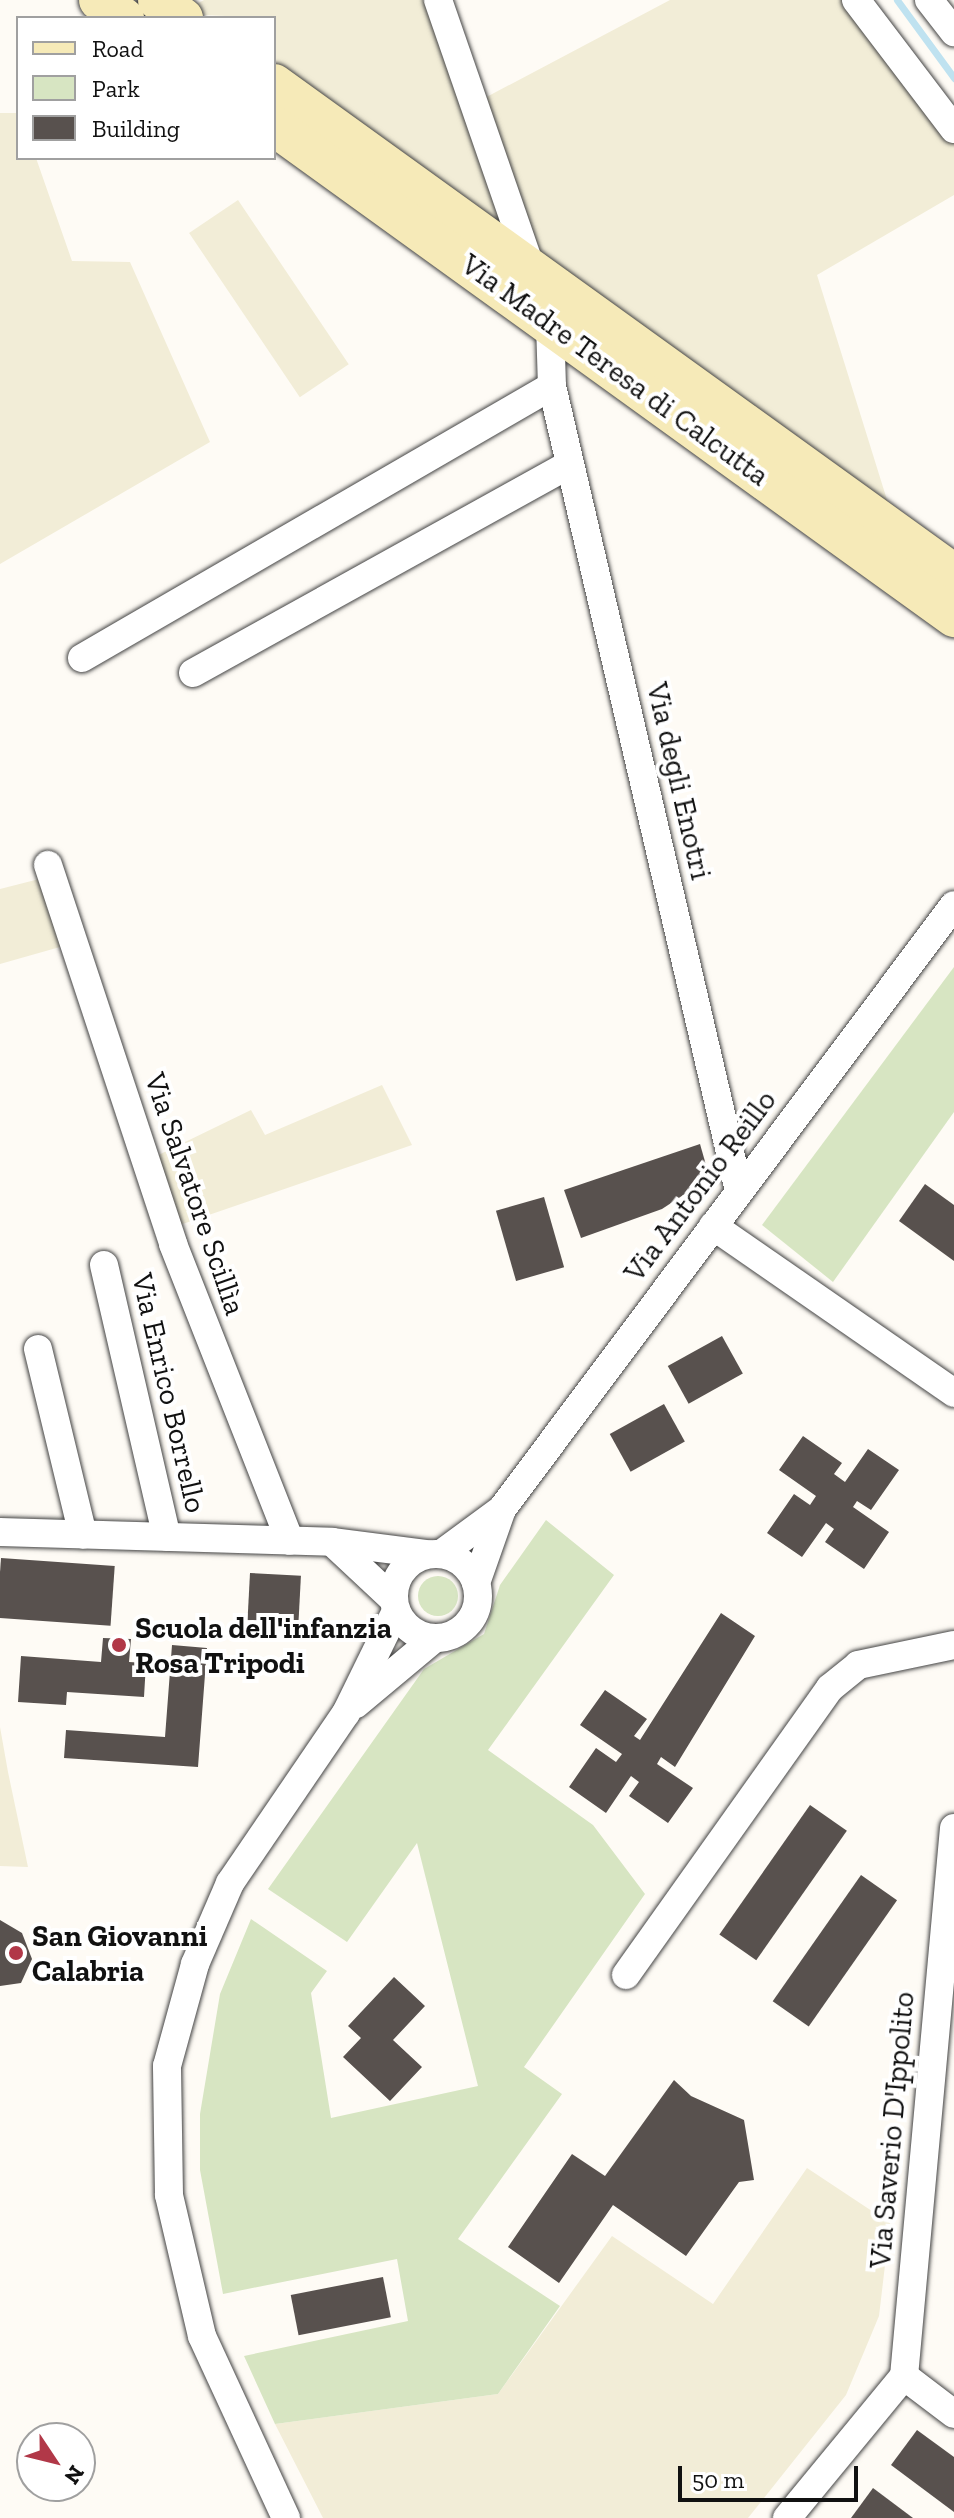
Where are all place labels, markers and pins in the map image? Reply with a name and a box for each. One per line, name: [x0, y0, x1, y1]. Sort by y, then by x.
place label: Scuola dell'infanzia Rosa Tripodi: [135, 1610, 392, 1680]
marker: Scuola dell'infanzia Rosa Tripodi: [110, 1636, 128, 1654]
place label: San Giovanni Calabria: [32, 1918, 207, 1988]
marker: San Giovanni Calabria: [7, 1944, 25, 1962]

